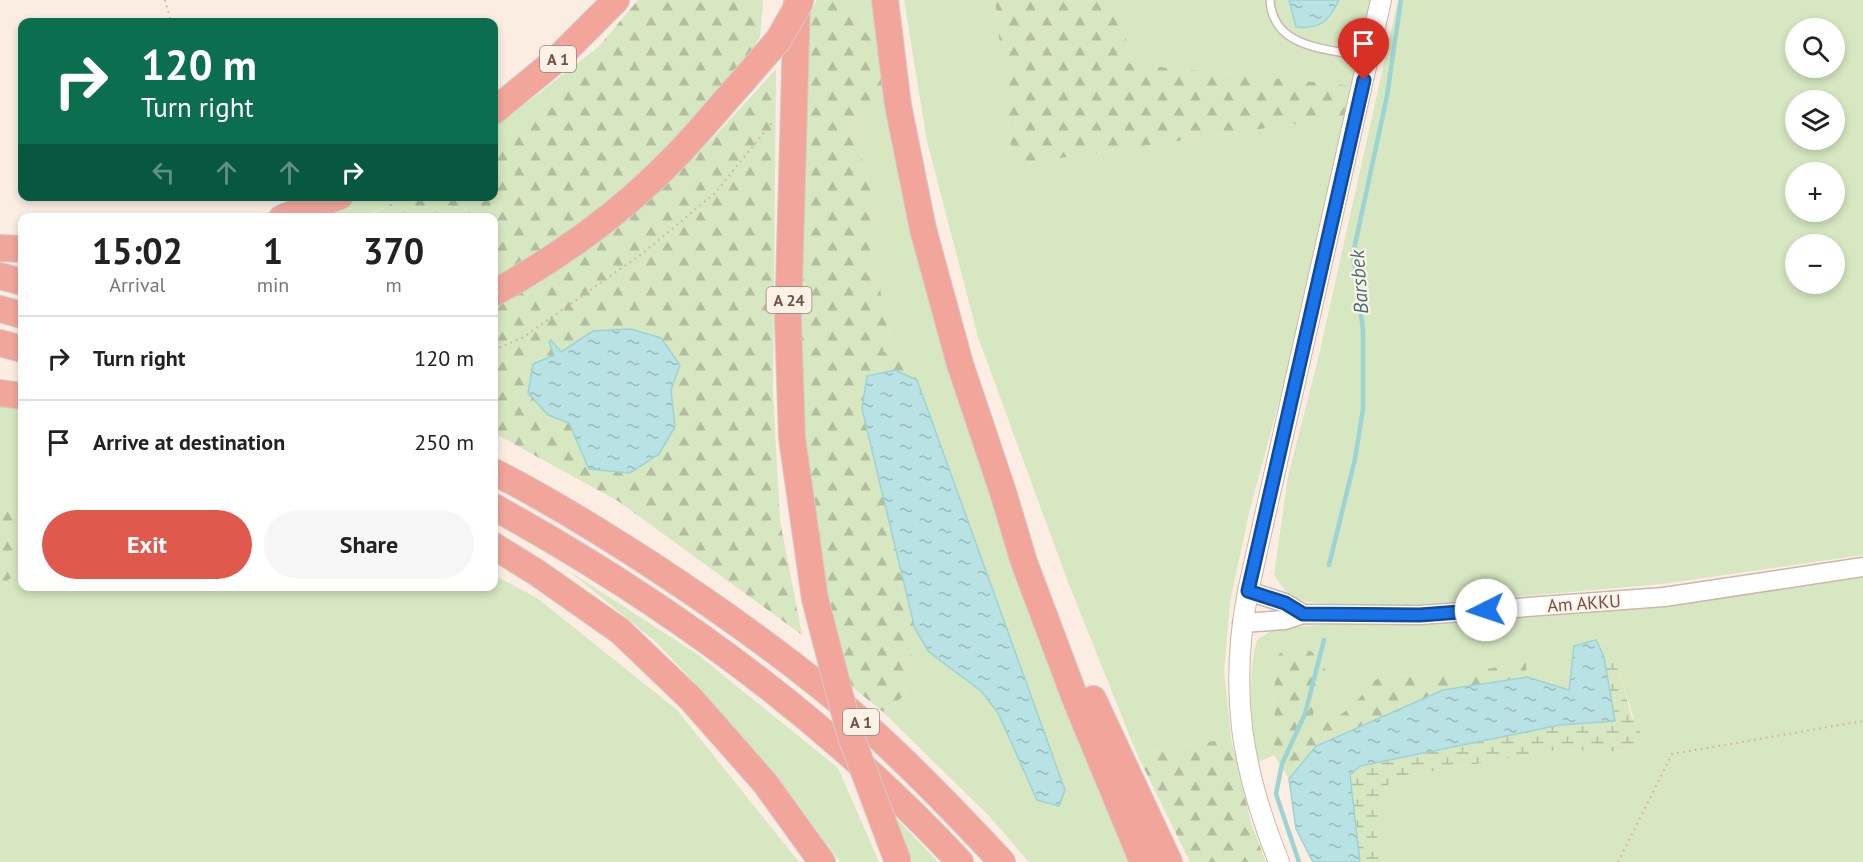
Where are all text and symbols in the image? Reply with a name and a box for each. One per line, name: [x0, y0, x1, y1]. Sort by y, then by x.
pin: [1338, 18, 1389, 80]
map controls: [1785, 18, 1845, 294]
button: search: [1785, 18, 1845, 78]
icon: arrive: [1347, 27, 1380, 60]
text: 120 m: [141, 37, 257, 92]
icon: right: [42, 42, 120, 120]
road number: A 1: [540, 46, 576, 72]
text: Turn right: [141, 90, 254, 124]
button: layers: [1785, 90, 1845, 150]
icon: left: [147, 156, 180, 189]
icon: ahead: [210, 156, 243, 189]
icon: ahead: [273, 156, 306, 189]
icon: right: [336, 156, 369, 189]
button: +: [1785, 162, 1845, 222]
text: 15:02: [92, 227, 183, 274]
text: 1: [263, 227, 283, 274]
text: 370: [363, 227, 424, 274]
button: −: [1785, 234, 1845, 294]
water label: Barsbek: [1344, 248, 1374, 315]
text: Arrival: [109, 272, 165, 298]
text: min: [257, 272, 289, 298]
text: m: [386, 272, 402, 298]
road number: A 24: [766, 287, 812, 313]
icon: right: [42, 342, 75, 375]
text: Turn right: [93, 344, 185, 372]
text: 120 m: [414, 344, 474, 372]
icon: arrive: [42, 426, 75, 459]
text: Arrive at destination: [93, 428, 285, 456]
text: 250 m: [414, 428, 474, 456]
button: Exit: [42, 510, 252, 579]
button: Share: [264, 510, 474, 579]
position arrow: [1454, 578, 1518, 642]
street label: Am AKKU: [1546, 589, 1622, 617]
road number: A 1: [843, 709, 879, 735]

